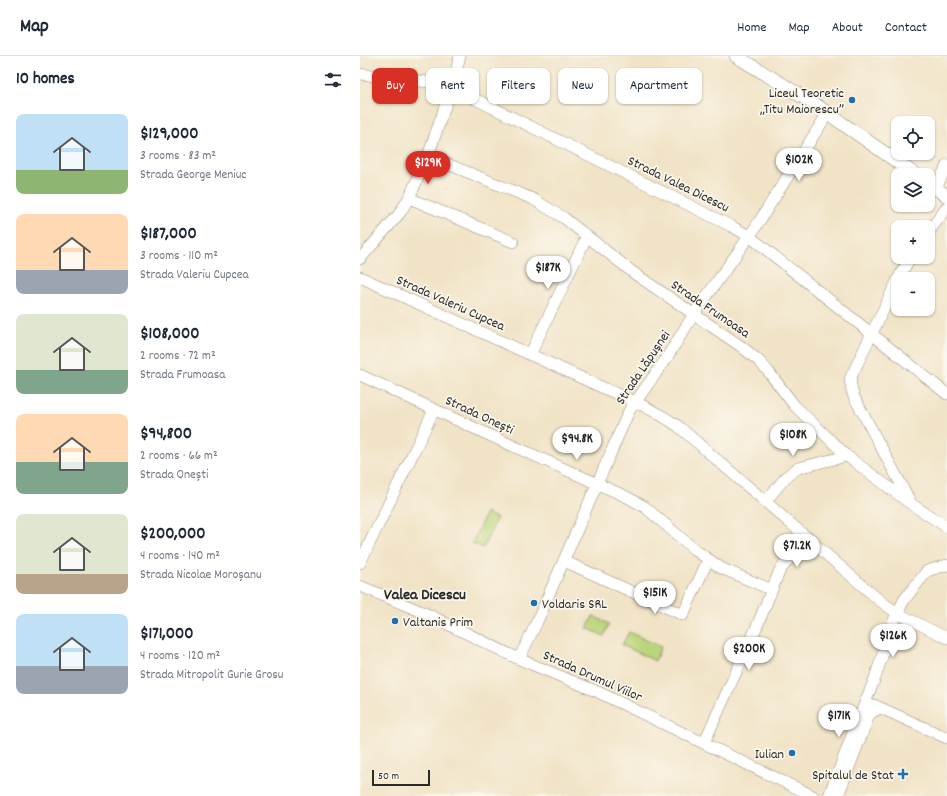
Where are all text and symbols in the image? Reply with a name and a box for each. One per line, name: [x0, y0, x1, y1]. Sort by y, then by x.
text: Map: [20, 14, 49, 41]
text: Home: [737, 18, 766, 38]
text: Map: [788, 18, 810, 38]
text: About: [832, 18, 863, 38]
text: Contact: [885, 18, 927, 38]
text: 10 homes: [16, 68, 75, 92]
chip: Buy: [372, 68, 418, 104]
chip: Rent: [426, 68, 479, 104]
chip: Filters: [487, 68, 550, 104]
chip: New: [558, 68, 608, 104]
chip: Apartment: [616, 68, 702, 104]
icon: filters: [322, 69, 344, 91]
place label: Liceul Teoretic „Titu Maiorescu”: [760, 84, 844, 120]
marker: Liceul Teoretic „Titu Maiorescu”: [847, 95, 857, 105]
map controls: [891, 116, 935, 316]
button: locate: [891, 116, 935, 160]
text: $129,000: [140, 123, 199, 147]
icon: home: [48, 130, 96, 178]
text: 3 rooms · 83 m²: [140, 147, 216, 166]
pin: $102K: [771, 148, 827, 182]
pin: $129K: [400, 151, 456, 185]
street label: Strada Valea Dicescu: [624, 151, 732, 218]
text: $102K: [785, 151, 813, 170]
text: $129K: [414, 154, 442, 173]
text: Strada George Meniuc: [140, 166, 246, 185]
button: layers: [891, 168, 935, 212]
button: +: [891, 220, 935, 264]
text: $187,000: [140, 223, 197, 247]
icon: home: [48, 230, 96, 278]
text: 3 rooms · 110 m²: [140, 247, 218, 266]
pin: $187K: [520, 256, 576, 290]
text: $187K: [535, 259, 561, 278]
text: Strada Valeriu Cupcea: [140, 266, 249, 285]
street label: Strada Valeriu Cupcea: [393, 271, 508, 337]
button: −: [891, 272, 935, 316]
street label: Strada Frumoasa: [666, 276, 754, 344]
text: $108,000: [140, 323, 199, 347]
street label: Strada Lăpușnei: [611, 327, 676, 409]
icon: home: [48, 330, 96, 378]
text: 2 rooms · 72 m²: [140, 347, 216, 366]
text: Strada Frumoasa: [140, 366, 225, 385]
street label: Strada Onești: [442, 391, 517, 441]
text: $94,800: [140, 423, 192, 447]
pin: $108K: [765, 423, 821, 457]
text: $108K: [779, 426, 807, 445]
pin: $94.8K: [544, 427, 610, 461]
icon: home: [48, 430, 96, 478]
text: $94.8K: [561, 430, 593, 449]
text: 2 rooms · 66 m²: [140, 447, 218, 466]
text: Strada Onești: [140, 466, 208, 485]
text: $200,000: [140, 523, 206, 547]
icon: home: [48, 530, 96, 578]
pin: $71.2K: [764, 534, 830, 568]
text: $71.2K: [783, 537, 811, 556]
text: 4 rooms · 140 m²: [140, 547, 220, 566]
text: Strada Nicolae Moroșanu: [140, 566, 262, 585]
pin: $151K: [627, 581, 683, 615]
district label: Valea Dicescu: [384, 584, 466, 607]
text: $151K: [643, 584, 667, 603]
place label: Voldaris SRL: [542, 595, 607, 615]
marker: Voldaris SRL: [529, 598, 539, 608]
place label: Valtanis Prim: [403, 613, 473, 633]
marker: Valtanis Prim: [390, 616, 400, 626]
text: $171,000: [140, 623, 194, 647]
pin: $126K: [865, 624, 921, 658]
text: $126K: [879, 627, 907, 646]
icon: home: [48, 630, 96, 678]
pin: $200K: [721, 637, 777, 671]
text: $200K: [733, 640, 765, 659]
street label: Strada Drumul Viilor: [539, 646, 646, 708]
text: 4 rooms · 120 m²: [140, 647, 220, 666]
text: Strada Mitropolit Gurie Grosu: [140, 666, 283, 685]
pin: $171K: [811, 704, 867, 738]
text: $171K: [827, 707, 851, 726]
place label: Iulian: [755, 745, 784, 765]
marker: Iulian: [787, 748, 797, 758]
place label: Spitalul de Stat: [812, 766, 894, 786]
scale bar: [372, 768, 430, 787]
marker: Spitalul de Stat: [897, 768, 909, 780]
text: 50 m: [378, 769, 399, 785]

